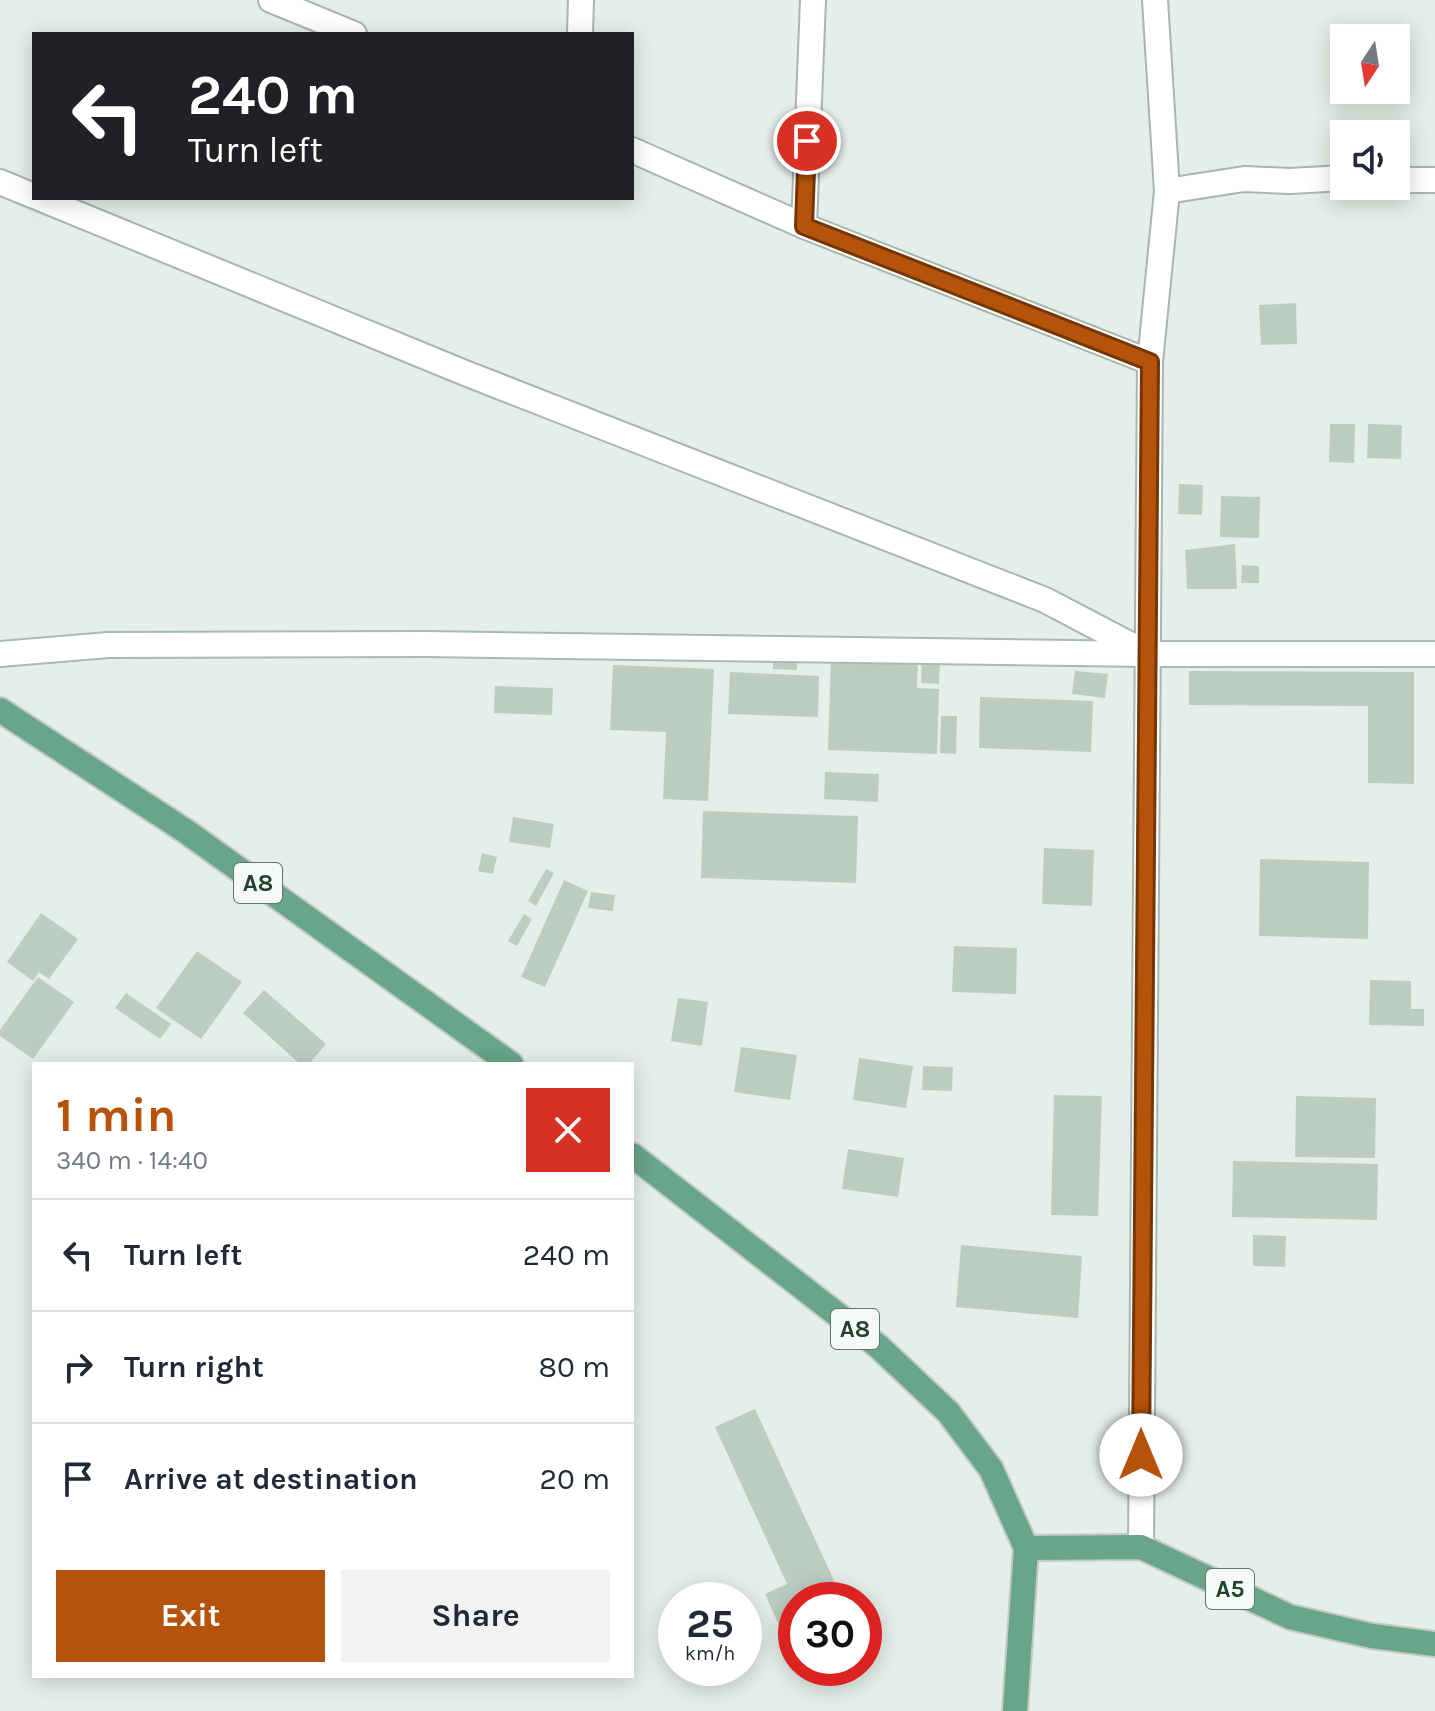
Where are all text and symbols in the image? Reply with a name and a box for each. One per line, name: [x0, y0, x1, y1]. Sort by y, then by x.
north arrow: [1330, 24, 1410, 104]
map controls: [1330, 24, 1410, 200]
text: 240 m: [188, 62, 358, 127]
icon: left: [56, 64, 160, 168]
pin: [773, 107, 841, 175]
icon: arrive: [785, 119, 829, 163]
button: sound: [1330, 120, 1410, 200]
text: Turn left: [188, 129, 323, 171]
road number: A8: [234, 863, 282, 903]
text: 1 min: [56, 1087, 176, 1143]
button: close: [526, 1088, 610, 1172]
text: 340 m · 14:40: [56, 1145, 208, 1176]
icon: left: [56, 1233, 100, 1277]
text: Turn left: [124, 1237, 242, 1273]
text: 240 m: [523, 1237, 610, 1273]
road number: A8: [831, 1309, 879, 1349]
icon: right: [56, 1345, 100, 1389]
text: Turn right: [124, 1349, 264, 1385]
text: 80 m: [539, 1349, 610, 1385]
position arrow: [1099, 1413, 1183, 1497]
icon: arrive: [56, 1457, 100, 1501]
text: Arrive at destination: [124, 1461, 418, 1497]
text: 20 m: [540, 1461, 610, 1497]
road number: A5: [1206, 1569, 1254, 1609]
button: Exit: [56, 1570, 325, 1662]
button: Share: [341, 1570, 610, 1662]
speed limit sign: 30: [778, 1582, 882, 1686]
text: 25: [686, 1600, 734, 1647]
text: km/h: [685, 1642, 735, 1665]

